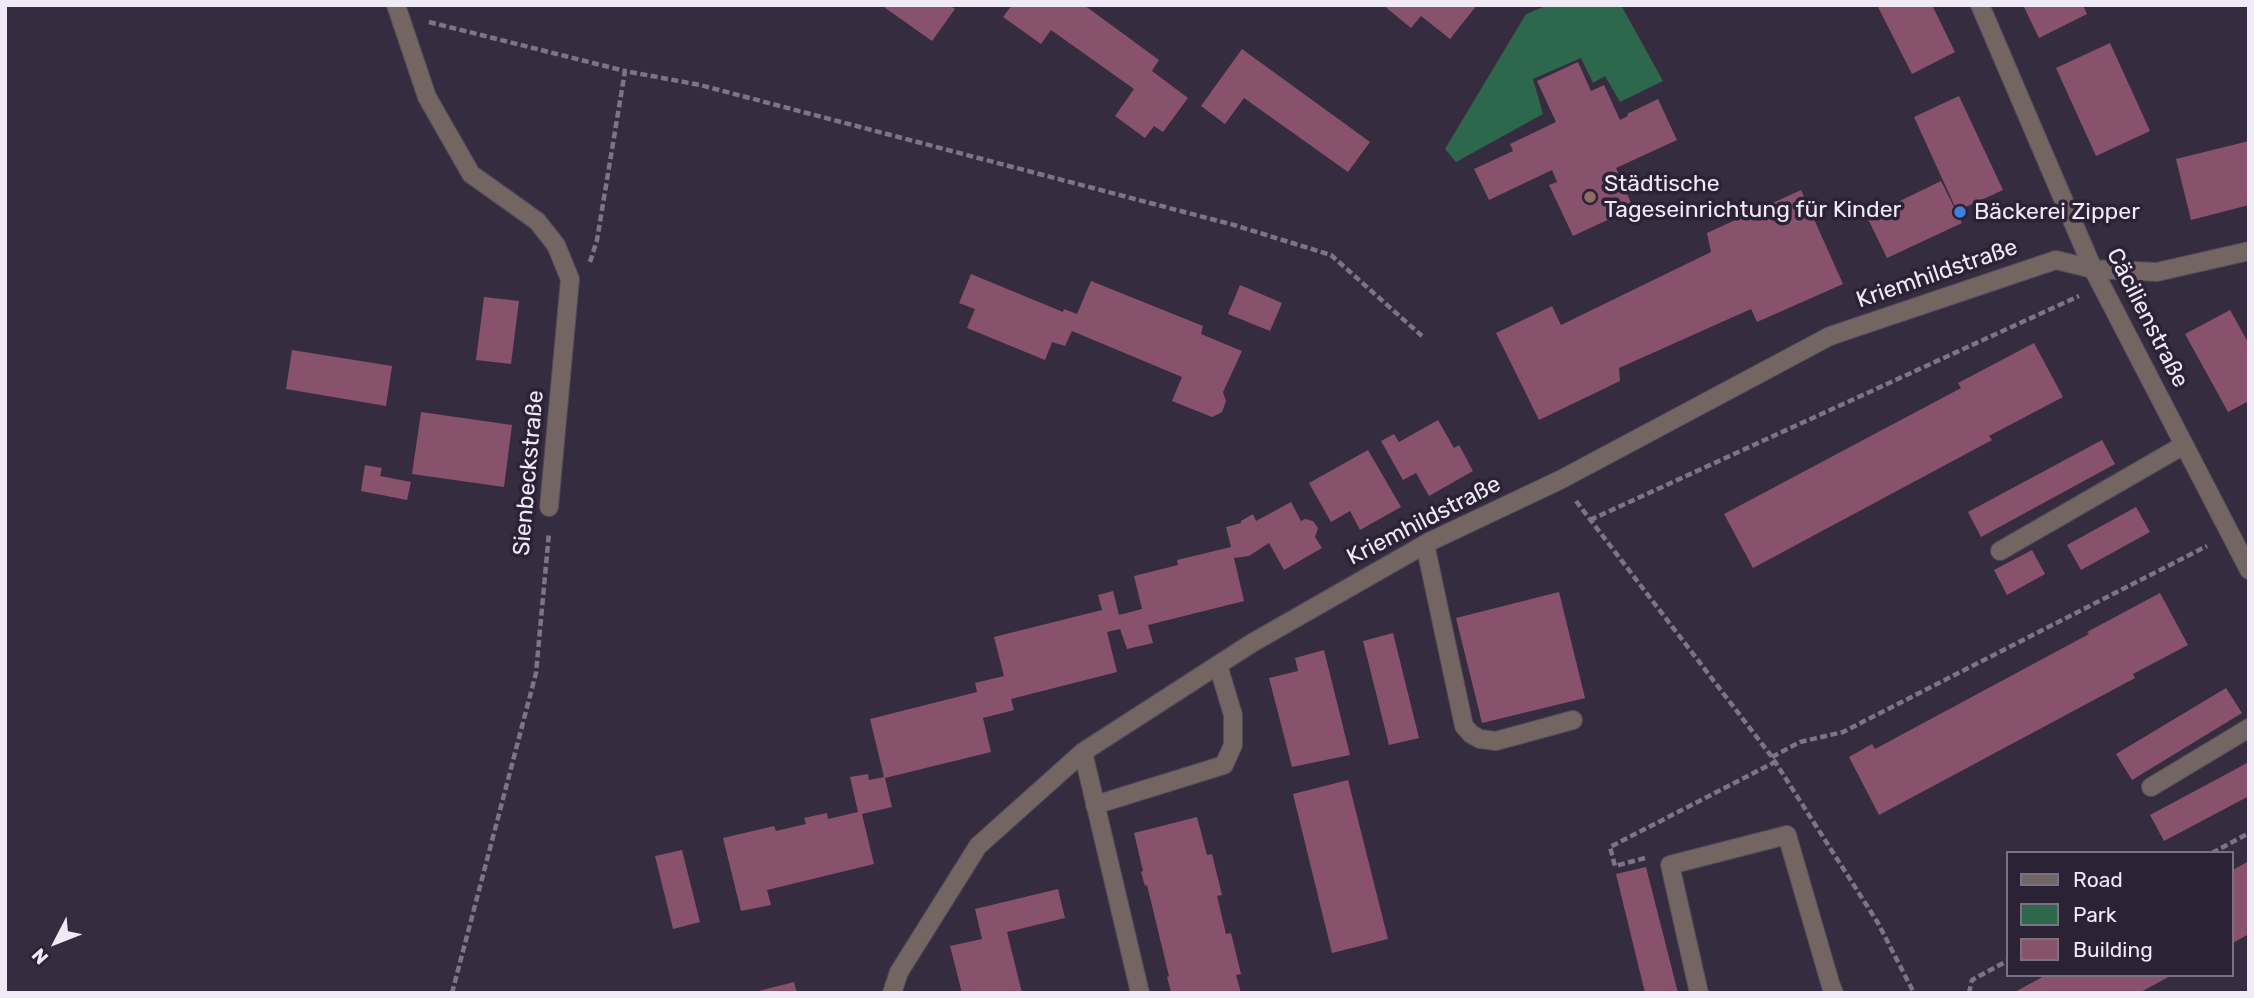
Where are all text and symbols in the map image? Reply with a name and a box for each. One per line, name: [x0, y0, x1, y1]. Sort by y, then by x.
place label: Städtische Tageseinrichtung für Kinder: [1604, 170, 1901, 224]
marker: Städtische Tageseinrichtung für Kinder: [1582, 189, 1598, 205]
place label: Bäckerei Zipper: [1974, 198, 2140, 226]
marker: Bäckerei Zipper: [1952, 204, 1968, 220]
street label: Kriemhildstraße: [1853, 233, 2021, 315]
street label: Cäcilienstraße: [2100, 244, 2194, 392]
street label: Sienbeckstraße: [508, 389, 550, 557]
street label: Kriemhildstraße: [1343, 470, 1505, 572]
legend: [2006, 851, 2233, 977]
text: Road: [2073, 867, 2123, 892]
text: Park: [2073, 902, 2117, 927]
north arrow: [21, 907, 91, 977]
text: Building: [2073, 937, 2153, 962]
text: N: [27, 944, 53, 969]

